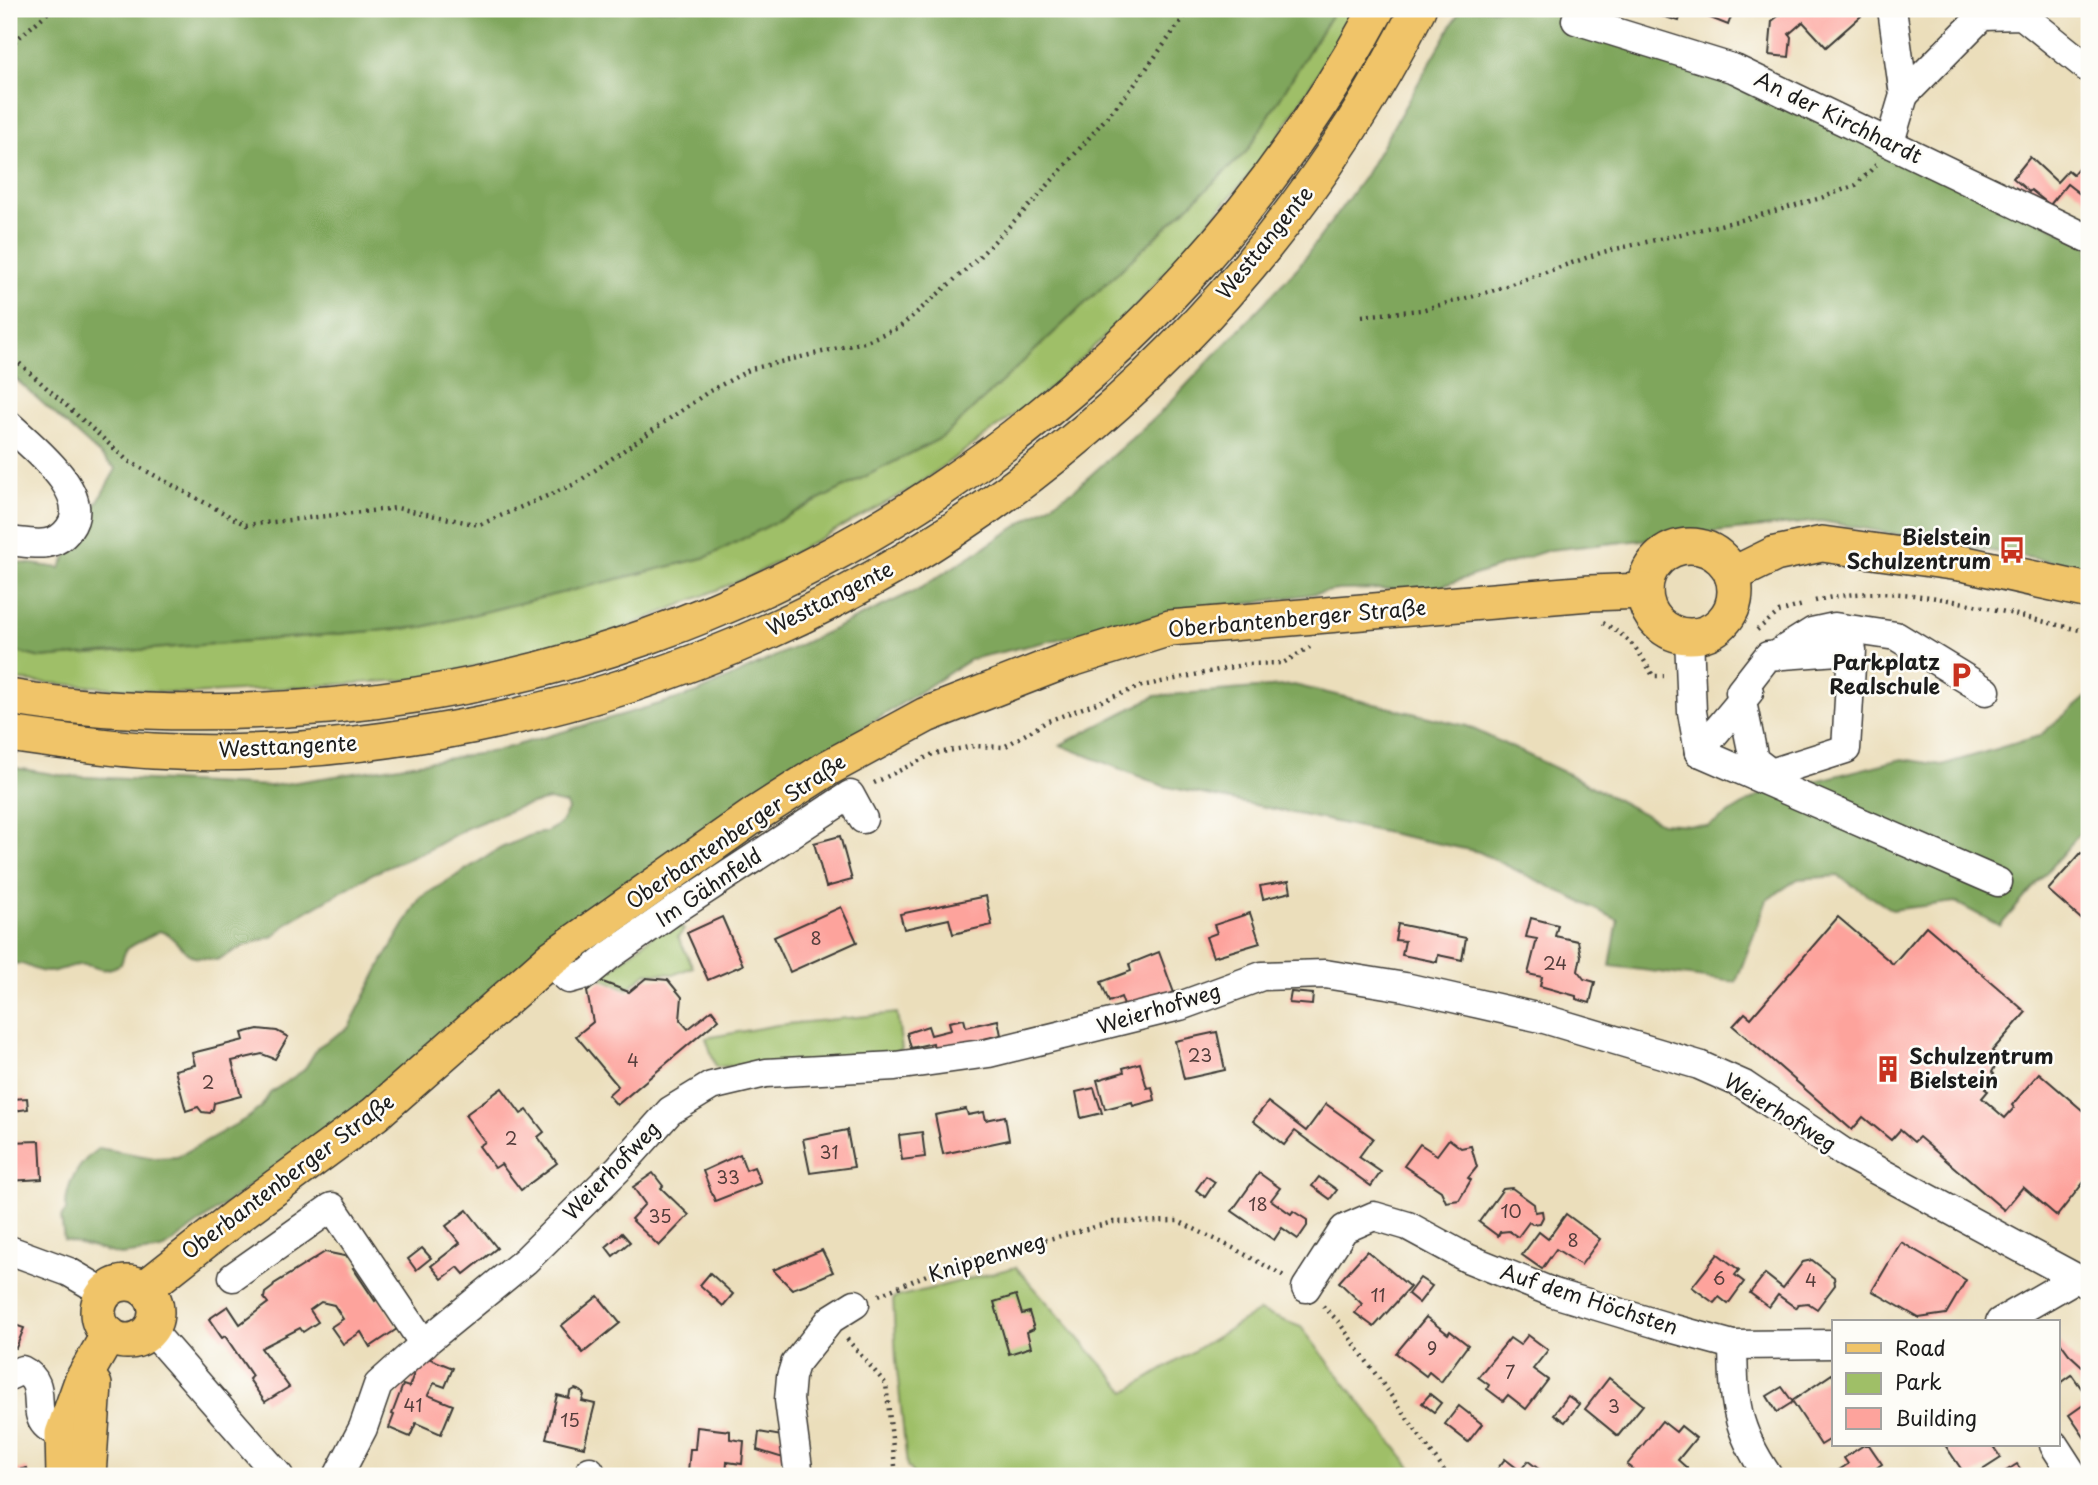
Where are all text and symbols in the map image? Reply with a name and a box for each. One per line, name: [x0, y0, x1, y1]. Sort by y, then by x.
street label: An der Kirchhardt: [1750, 62, 1928, 171]
street label: Westtangente: [1207, 178, 1320, 306]
place label: Bielstein Schulzentrum: [1846, 520, 1991, 576]
bus stop icon: Bielstein Schulzentrum: [1997, 535, 2027, 565]
street label: Westtangente: [760, 551, 898, 643]
street label: Oberbantenberger Straße: [1167, 590, 1427, 644]
place label: Parkplatz Realschule: [1829, 645, 1940, 701]
parking icon: Parkplatz Realschule: [1946, 660, 1976, 690]
street label: Westtangente: [218, 725, 358, 765]
street label: Oberbantenberger Straße: [619, 745, 851, 916]
street label: Im Gähnfeld: [648, 839, 767, 934]
house number: 8: [810, 924, 822, 951]
house number: 24: [1543, 949, 1567, 976]
street label: Weierhofweg: [1093, 973, 1224, 1041]
place label: Schulzentrum Bielstein: [1909, 1039, 2054, 1095]
house number: 23: [1188, 1041, 1212, 1068]
house number: 4: [627, 1046, 639, 1073]
building icon: Schulzentrum Bielstein: [1873, 1054, 1903, 1084]
street label: Weierhofweg: [1718, 1064, 1844, 1159]
house number: 2: [202, 1068, 214, 1095]
street label: Oberbantenberger Straße: [174, 1085, 400, 1266]
street label: Weierhofweg: [555, 1112, 667, 1227]
house number: 2: [505, 1124, 517, 1151]
house number: 31: [820, 1138, 838, 1165]
house number: 33: [716, 1163, 740, 1190]
house number: 18: [1248, 1190, 1268, 1217]
house number: 10: [1500, 1197, 1522, 1224]
house number: 35: [648, 1202, 672, 1229]
street label: Knippenweg: [924, 1223, 1049, 1289]
house number: 8: [1567, 1226, 1579, 1253]
street label: Auf dem Höchsten: [1497, 1254, 1682, 1342]
house number: 6: [1713, 1264, 1725, 1291]
house number: 4: [1805, 1266, 1817, 1293]
house number: 11: [1370, 1281, 1386, 1308]
legend: [1832, 1320, 2060, 1446]
text: Road: [1895, 1331, 1946, 1363]
house number: 9: [1427, 1334, 1437, 1361]
house number: 7: [1505, 1358, 1515, 1385]
text: Park: [1895, 1365, 1942, 1397]
house number: 41: [404, 1391, 422, 1418]
house number: 3: [1608, 1392, 1620, 1419]
text: Building: [1895, 1401, 1977, 1433]
house number: 15: [560, 1406, 580, 1433]

